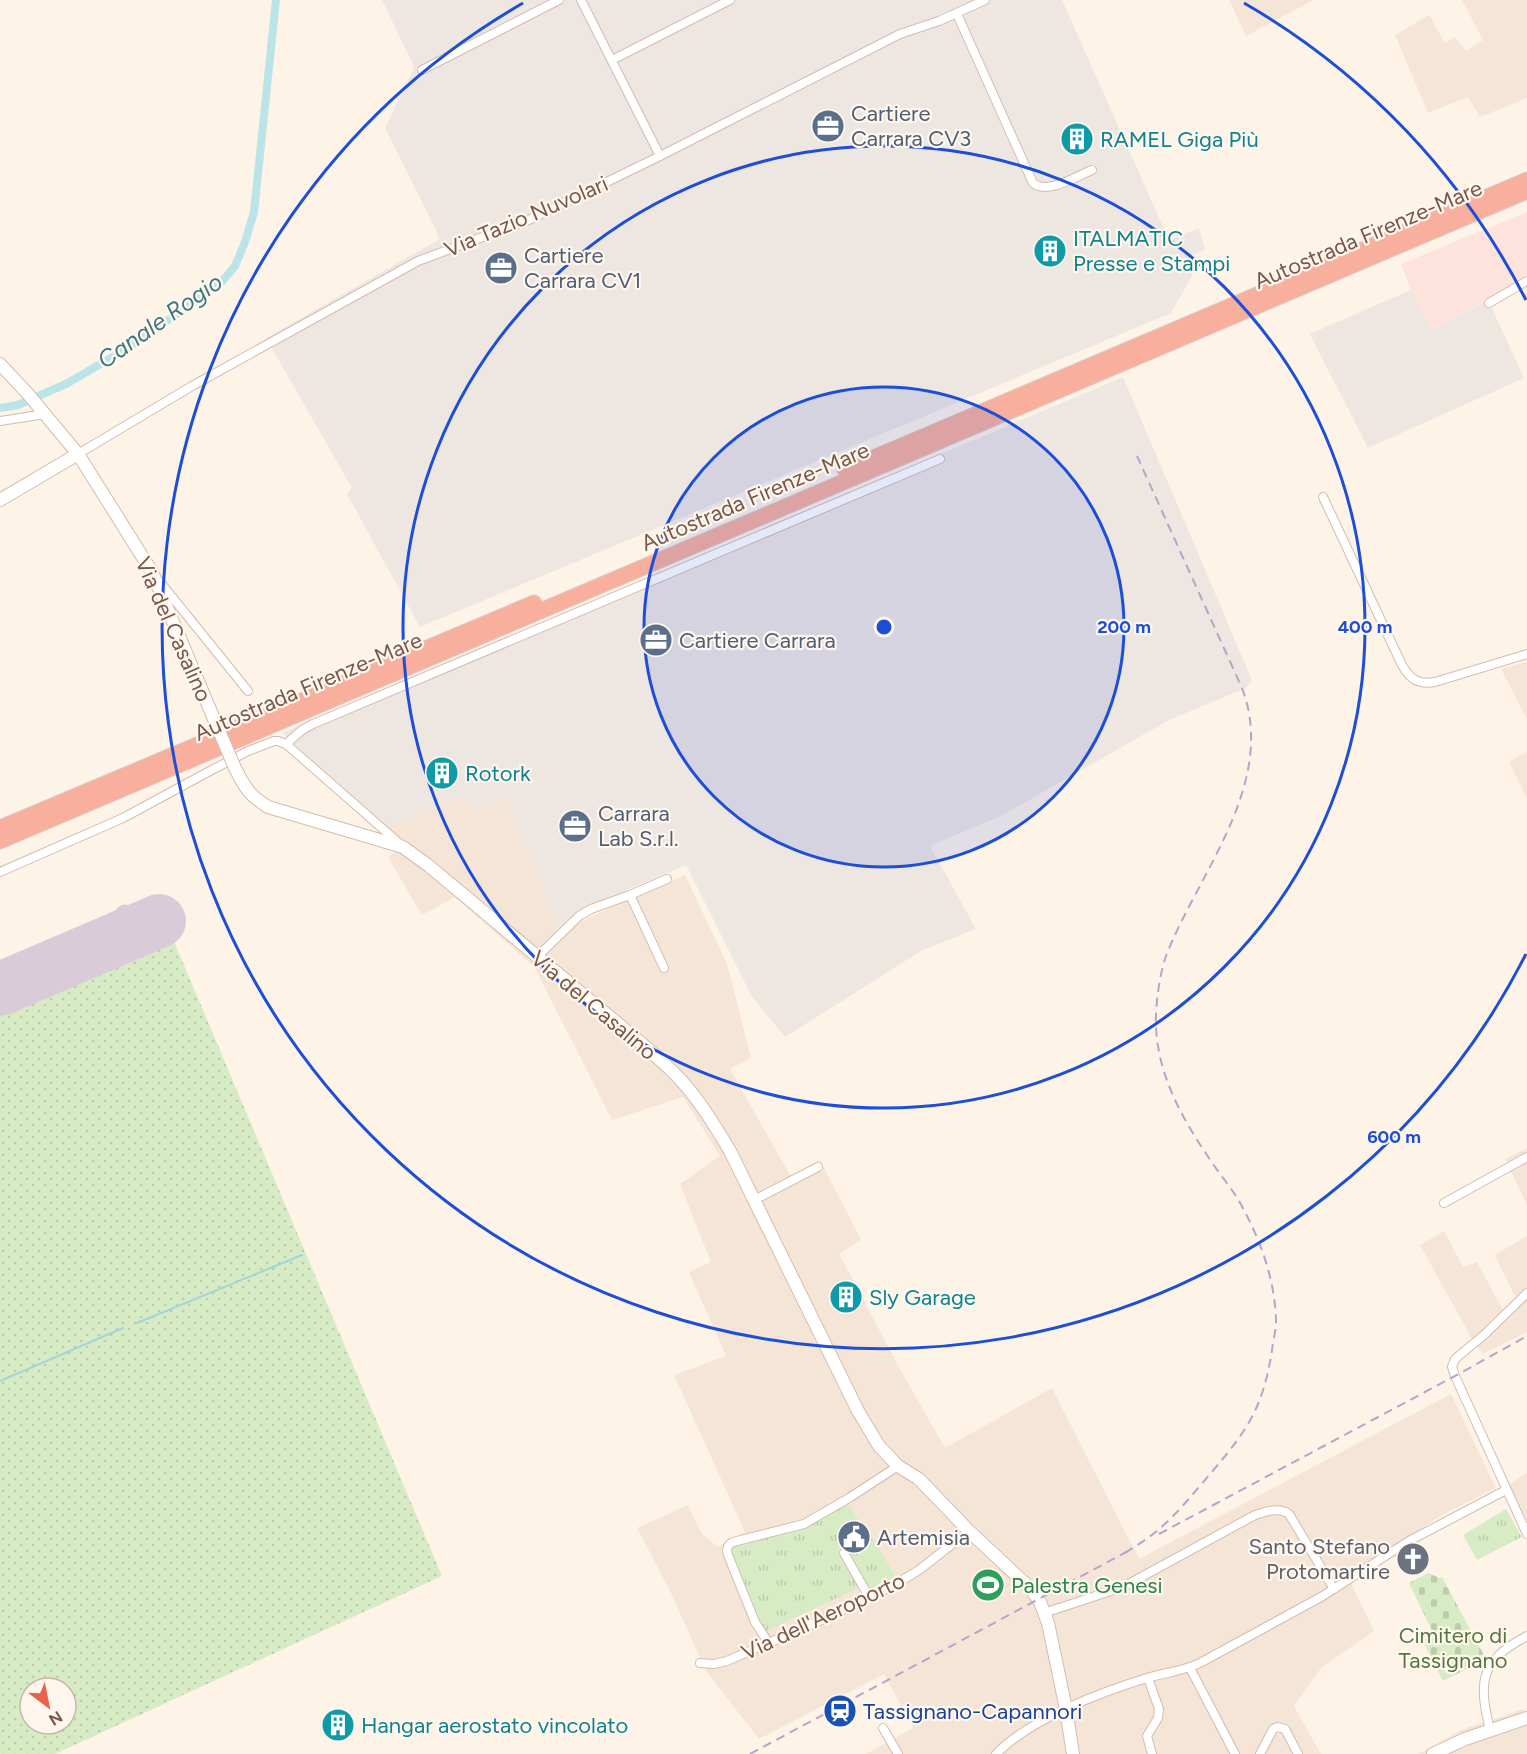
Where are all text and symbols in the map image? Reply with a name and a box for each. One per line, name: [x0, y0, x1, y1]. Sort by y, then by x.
place label: Cartiere Carrara CV3: [851, 100, 971, 152]
office icon: Cartiere Carrara CV3: [810, 108, 846, 144]
building icon: RAMEL Giga Più: [1059, 121, 1095, 157]
place label: RAMEL Giga Più: [1100, 126, 1259, 153]
street label: Via Tazio Nuvolari: [440, 170, 612, 263]
street label: Autostrada Firenze-Mare: [1250, 174, 1486, 295]
place label: ITALMATIC Presse e Stampi: [1073, 225, 1230, 277]
building icon: ITALMATIC Presse e Stampi: [1032, 233, 1068, 269]
place label: Cartiere Carrara CV1: [524, 242, 641, 294]
office icon: Cartiere Carrara CV1: [483, 250, 519, 286]
water label: Canale Rogio: [92, 267, 228, 374]
street label: Autostrada Firenze-Mare: [637, 436, 873, 557]
street label: Via del Casalino: [130, 553, 218, 706]
text: 200 m: [1097, 616, 1151, 638]
text: 400 m: [1338, 616, 1392, 638]
centre of rings: [874, 617, 894, 637]
office icon: Cartiere Carrara: [638, 622, 674, 658]
street label: Autostrada Firenze-Mare: [190, 626, 426, 747]
place label: Cartiere Carrara: [679, 627, 836, 654]
building icon: Rotork: [424, 755, 460, 791]
place label: Rotork: [465, 760, 531, 787]
place label: Carrara Lab S.r.l.: [598, 800, 679, 852]
office icon: Carrara Lab S.r.l.: [557, 808, 593, 844]
street label: Via del Casalino: [525, 945, 662, 1066]
text: 600 m: [1367, 1126, 1421, 1148]
building icon: Sly Garage: [828, 1279, 864, 1315]
place label: Sly Garage: [869, 1284, 976, 1311]
public building icon: Artemisia: [836, 1519, 872, 1555]
place label: Artemisia: [877, 1524, 970, 1551]
place label: Santo Stefano Protomartire: [1248, 1533, 1390, 1585]
church icon: Santo Stefano Protomartire: [1395, 1541, 1431, 1577]
street label: Via dell'Aeroporto: [737, 1567, 909, 1666]
sports icon: Palestra Genesi: [970, 1567, 1006, 1603]
place label: Palestra Genesi: [1011, 1572, 1163, 1599]
park label: Cimitero di Tassignano: [1398, 1622, 1508, 1674]
north arrow: [18, 1676, 78, 1736]
station icon: Tassignano-Capannori: [822, 1693, 858, 1729]
place label: Tassignano-Capannori: [863, 1698, 1082, 1725]
text: N: [45, 1707, 66, 1730]
building icon: Hangar aerostato vincolato: [320, 1707, 356, 1743]
place label: Hangar aerostato vincolato: [361, 1712, 628, 1739]

